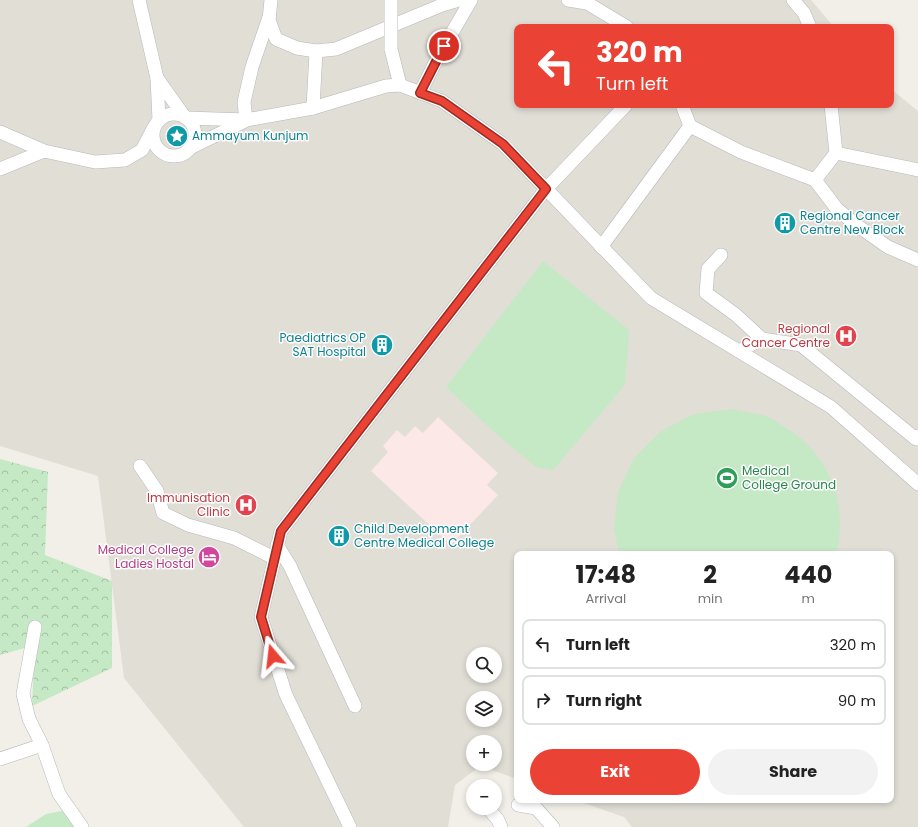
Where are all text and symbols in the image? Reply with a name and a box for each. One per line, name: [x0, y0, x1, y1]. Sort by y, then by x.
pin: [427, 29, 461, 63]
text: 320 m: [596, 33, 683, 72]
icon: arrive: [433, 35, 455, 57]
icon: left: [530, 40, 582, 92]
text: Turn left: [596, 71, 668, 96]
place icon: Ammayum Kunjum: [164, 123, 190, 149]
place label: Ammayum Kunjum: [192, 127, 309, 144]
place label: Regional Cancer Centre New Block: [800, 207, 905, 238]
building icon: Regional Cancer Centre New Block: [772, 210, 798, 236]
place label: Regional Cancer Centre: [742, 320, 830, 351]
hospital icon: Regional Cancer Centre: [833, 323, 859, 349]
place label: Paediatrics OP SAT Hospital: [279, 329, 366, 360]
building icon: Paediatrics OP SAT Hospital: [369, 332, 395, 358]
place label: Medical College Ground: [742, 462, 836, 493]
sports icon: Medical College Ground: [714, 465, 740, 491]
place label: Immunisation Clinic: [147, 489, 230, 520]
hospital icon: Immunisation Clinic: [233, 492, 259, 518]
place label: Child Development Centre Medical College: [354, 520, 494, 551]
building icon: Child Development Centre Medical College: [326, 523, 352, 549]
place label: Medical College Ladies Hostal: [98, 541, 194, 572]
hotel icon: Medical College Ladies Hostal: [196, 544, 222, 570]
text: 17:48: [576, 558, 636, 591]
text: 2: [703, 558, 717, 591]
text: 440: [784, 558, 832, 591]
text: Arrival: [585, 589, 626, 608]
text: min: [698, 589, 723, 608]
text: m: [802, 589, 815, 608]
icon: left: [532, 633, 554, 655]
text: Turn left: [566, 634, 630, 655]
text: 320 m: [830, 634, 876, 655]
position arrow: [252, 635, 294, 677]
map controls: [466, 647, 502, 815]
button: search: [466, 647, 502, 683]
icon: right: [532, 689, 554, 711]
text: Turn right: [566, 690, 642, 711]
text: 90 m: [838, 690, 876, 711]
button: layers: [466, 691, 502, 727]
button: +: [466, 735, 502, 771]
button: Exit: [530, 749, 700, 795]
button: Share: [708, 749, 878, 795]
button: −: [466, 779, 502, 815]

